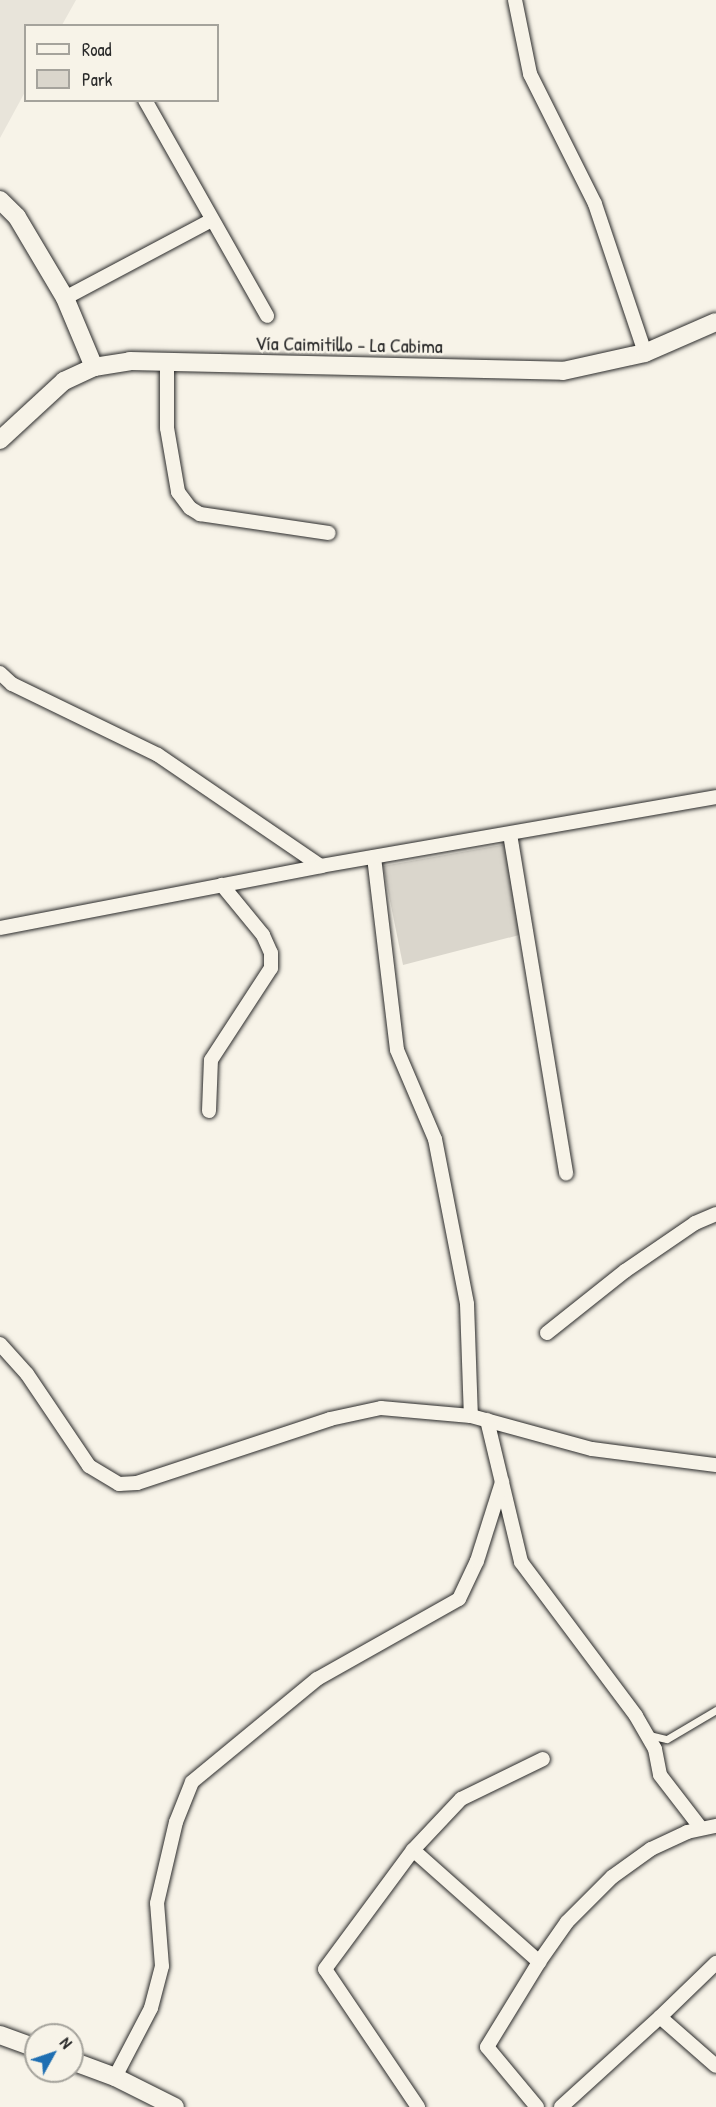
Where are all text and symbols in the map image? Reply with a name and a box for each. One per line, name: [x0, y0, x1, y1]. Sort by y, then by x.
legend: [24, 24, 219, 102]
text: Road: [82, 37, 112, 62]
text: Park: [82, 67, 112, 92]
street label: Vía Caimitillo - La Cabima: [255, 330, 443, 358]
north arrow: [24, 2023, 84, 2083]
text: N: [55, 2032, 77, 2053]

